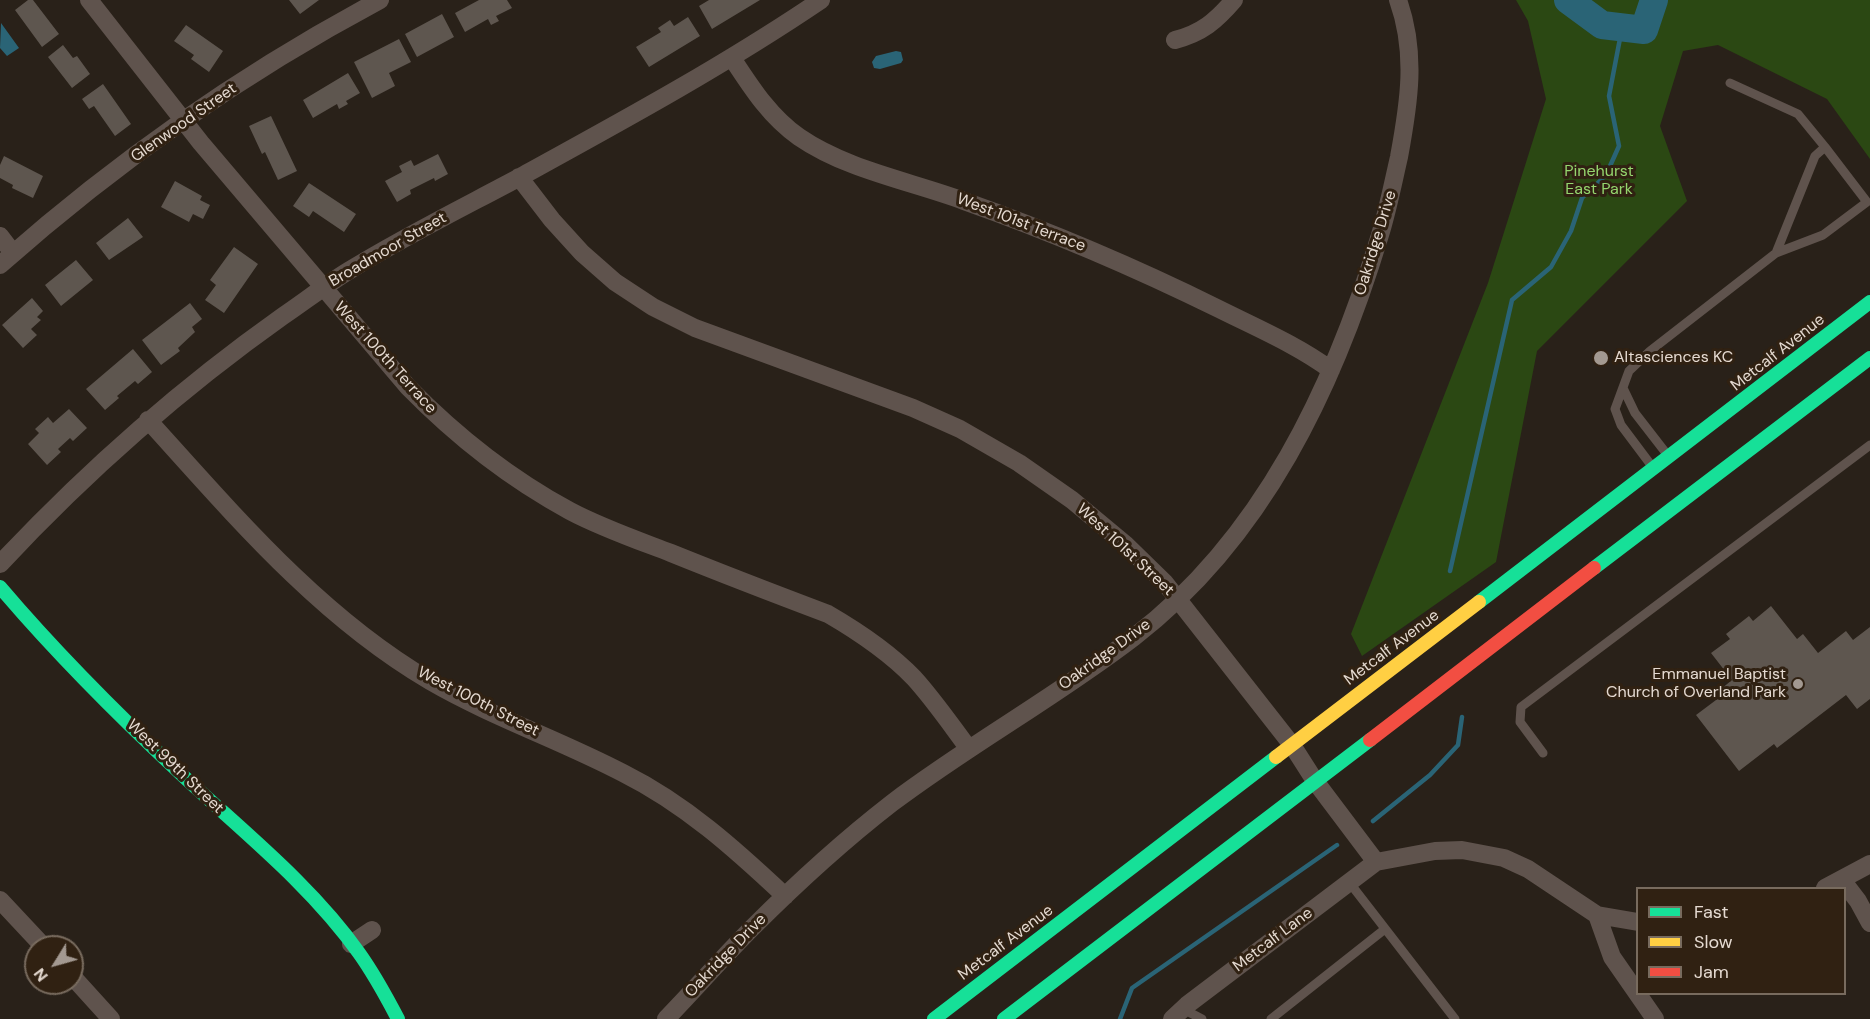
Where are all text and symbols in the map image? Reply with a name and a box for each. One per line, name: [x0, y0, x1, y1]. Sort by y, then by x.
street label: Glenwood Street: [128, 79, 240, 167]
park label: Pinehurst East Park: [1564, 162, 1634, 200]
street label: Oakridge Drive: [1351, 188, 1401, 298]
street label: West 101st Terrace: [954, 190, 1088, 256]
street label: Broadmoor Street: [326, 209, 450, 291]
street label: West 100th Terrace: [330, 298, 440, 418]
street label: Metcalf Avenue: [1727, 310, 1829, 396]
place label: Altasciences KC: [1614, 348, 1733, 368]
marker: Altasciences KC: [1592, 349, 1610, 367]
street label: West 101st Street: [1072, 500, 1178, 600]
street label: Metcalf Avenue: [1341, 606, 1443, 690]
street label: Oakridge Drive: [1055, 615, 1155, 695]
street label: West 100th Street: [414, 663, 542, 741]
place label: Emmanuel Baptist Church of Overland Park: [1606, 665, 1786, 703]
marker: Emmanuel Baptist Church of Overland Park: [1791, 677, 1805, 691]
street label: West 99th Street: [123, 716, 227, 818]
legend: [1636, 887, 1846, 995]
text: Fast: [1694, 900, 1729, 924]
street label: Metcalf Avenue: [955, 901, 1057, 985]
street label: Metcalf Lane: [1229, 904, 1317, 976]
street label: Oakridge Drive: [681, 910, 771, 1002]
text: Slow: [1694, 930, 1733, 954]
north arrow: [24, 935, 84, 995]
text: Jam: [1694, 960, 1729, 984]
text: N: [29, 964, 53, 986]

